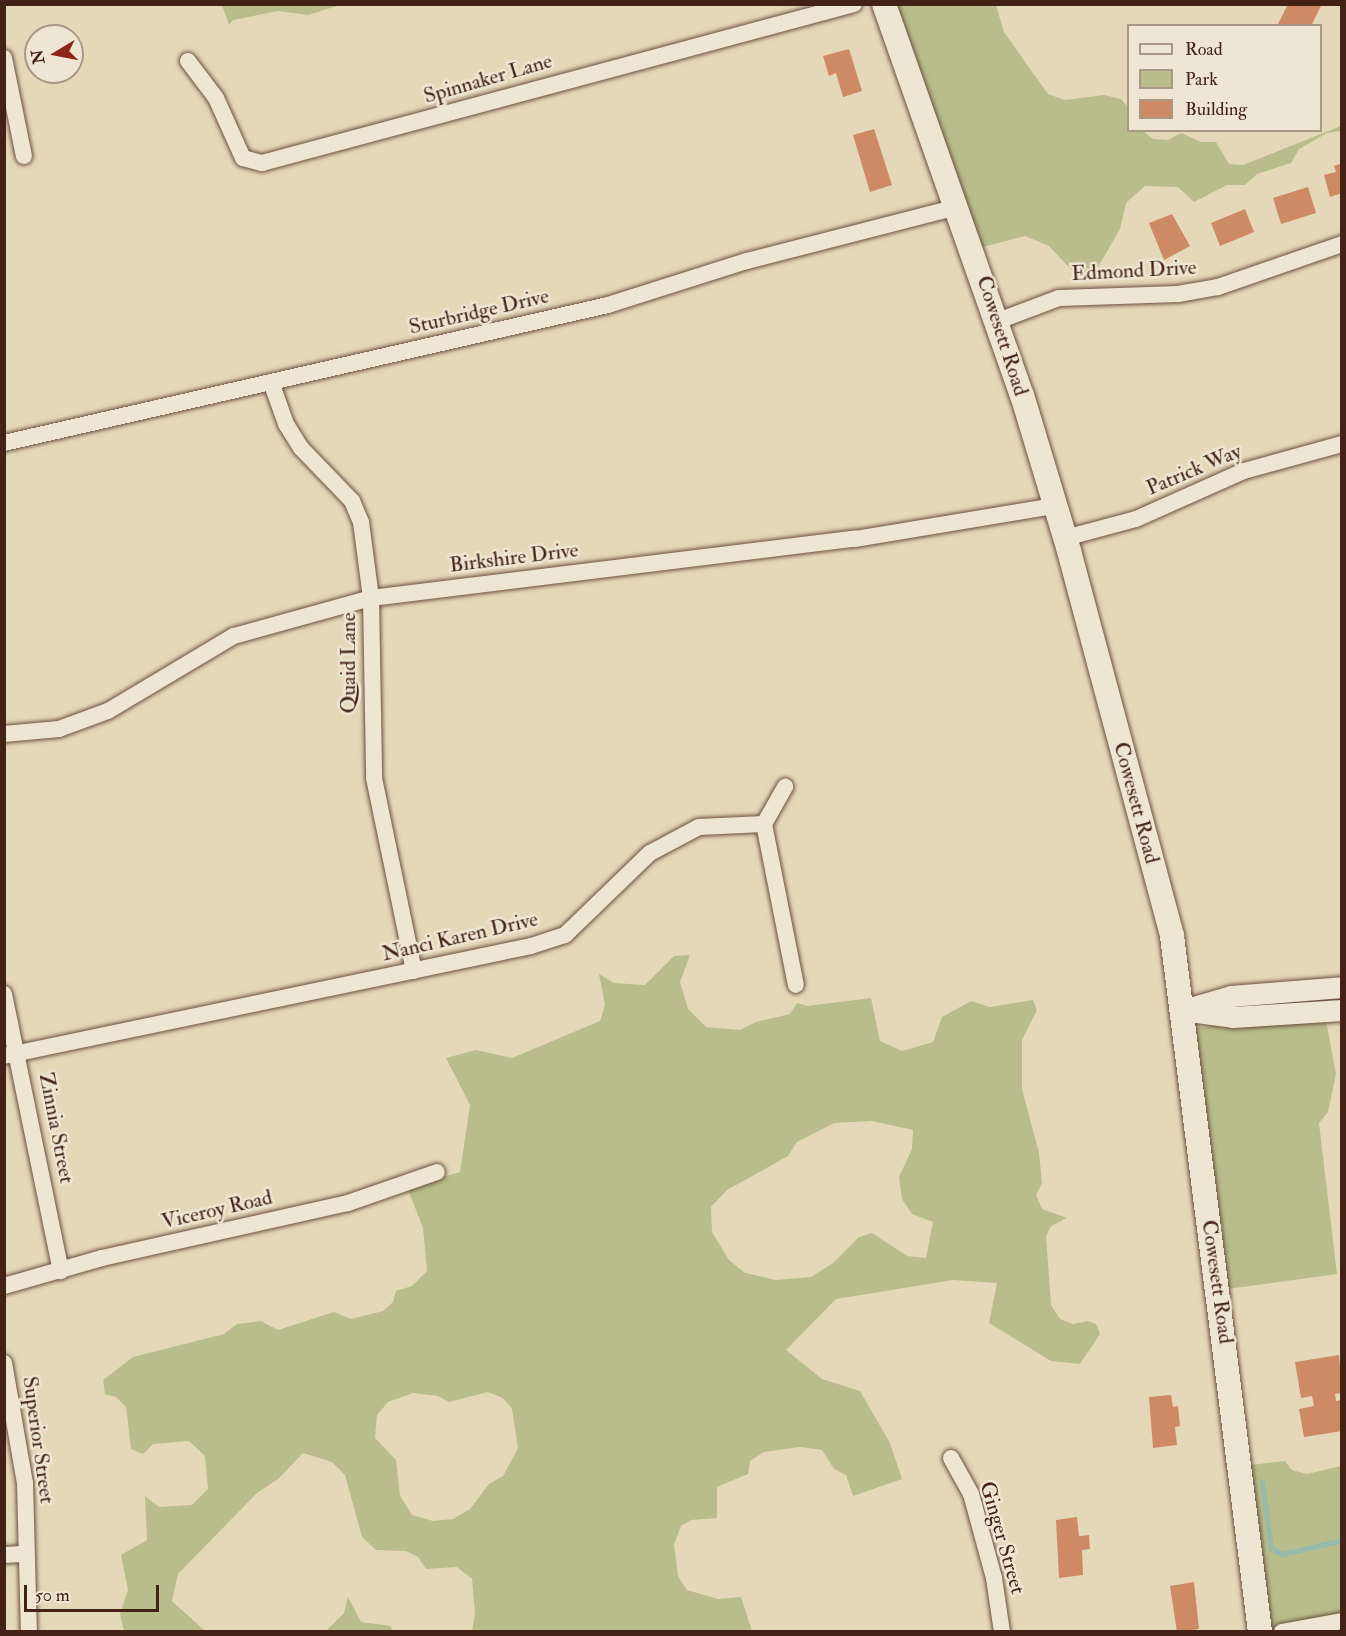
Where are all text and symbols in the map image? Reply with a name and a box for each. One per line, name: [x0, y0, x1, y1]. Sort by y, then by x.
north arrow: [24, 24, 84, 84]
legend: [1127, 24, 1322, 132]
text: Road: [1185, 38, 1223, 61]
text: N: [27, 48, 49, 66]
street label: Spinnaker Lane: [421, 49, 555, 109]
text: Park: [1185, 68, 1218, 91]
text: Building: [1185, 98, 1247, 121]
street label: Edmond Drive: [1071, 255, 1197, 287]
street label: Cowesett Road: [971, 273, 1033, 399]
street label: Sturbridge Drive: [407, 284, 551, 340]
street label: Patrick Way: [1143, 439, 1245, 501]
street label: Birkshire Drive: [448, 538, 580, 578]
street label: Quaid Lane: [336, 613, 362, 713]
street label: Cowesett Road: [1108, 739, 1164, 867]
street label: Nanci Karen Drive: [380, 907, 540, 967]
street label: Zinnia Street: [33, 1071, 79, 1185]
street label: Viceroy Road: [159, 1185, 275, 1235]
street label: Cowesett Road: [1196, 1218, 1238, 1346]
street label: Superior Street: [17, 1375, 59, 1505]
street label: Ginger Street: [974, 1479, 1030, 1597]
scale bar: [27, 1573, 162, 1611]
text: 50 m: [35, 1584, 70, 1607]

